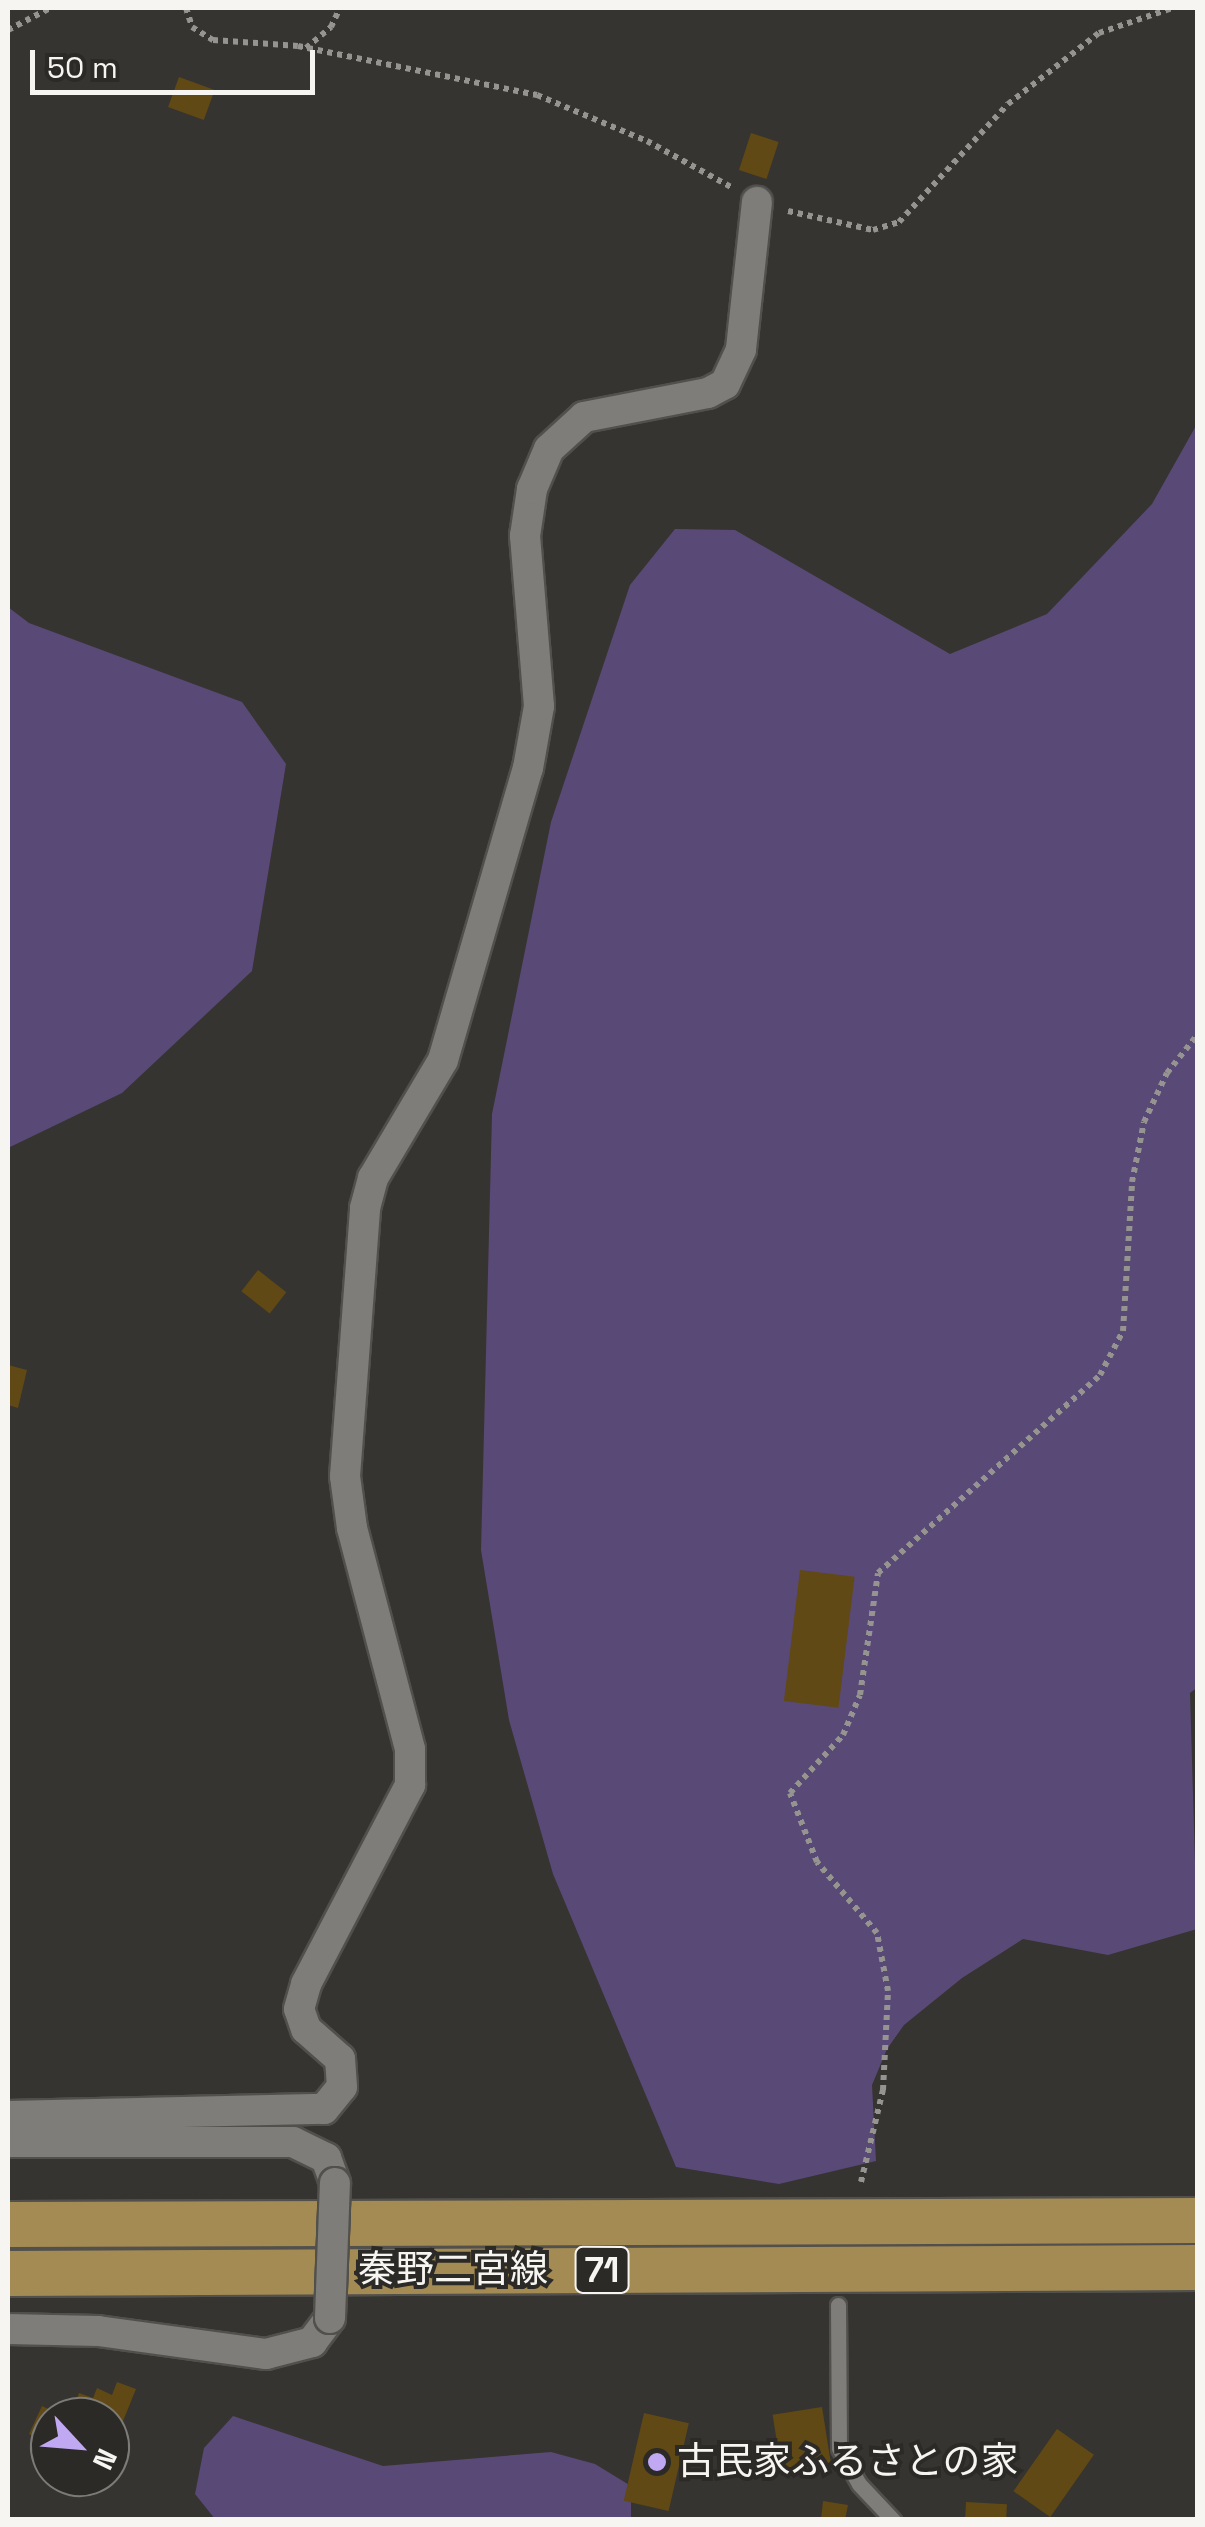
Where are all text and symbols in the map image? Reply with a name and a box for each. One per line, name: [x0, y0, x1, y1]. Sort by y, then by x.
scale bar: [35, 30, 320, 92]
text: 50 m: [47, 48, 118, 87]
road number: 71: [574, 2240, 630, 2300]
street label: 秦野二宮線: [358, 2247, 548, 2293]
north arrow: [30, 2397, 130, 2497]
place label: 古民家ふるさとの家: [677, 2439, 1019, 2485]
text: N: [85, 2443, 125, 2476]
marker: 古民家ふるさとの家: [646, 2451, 668, 2473]

